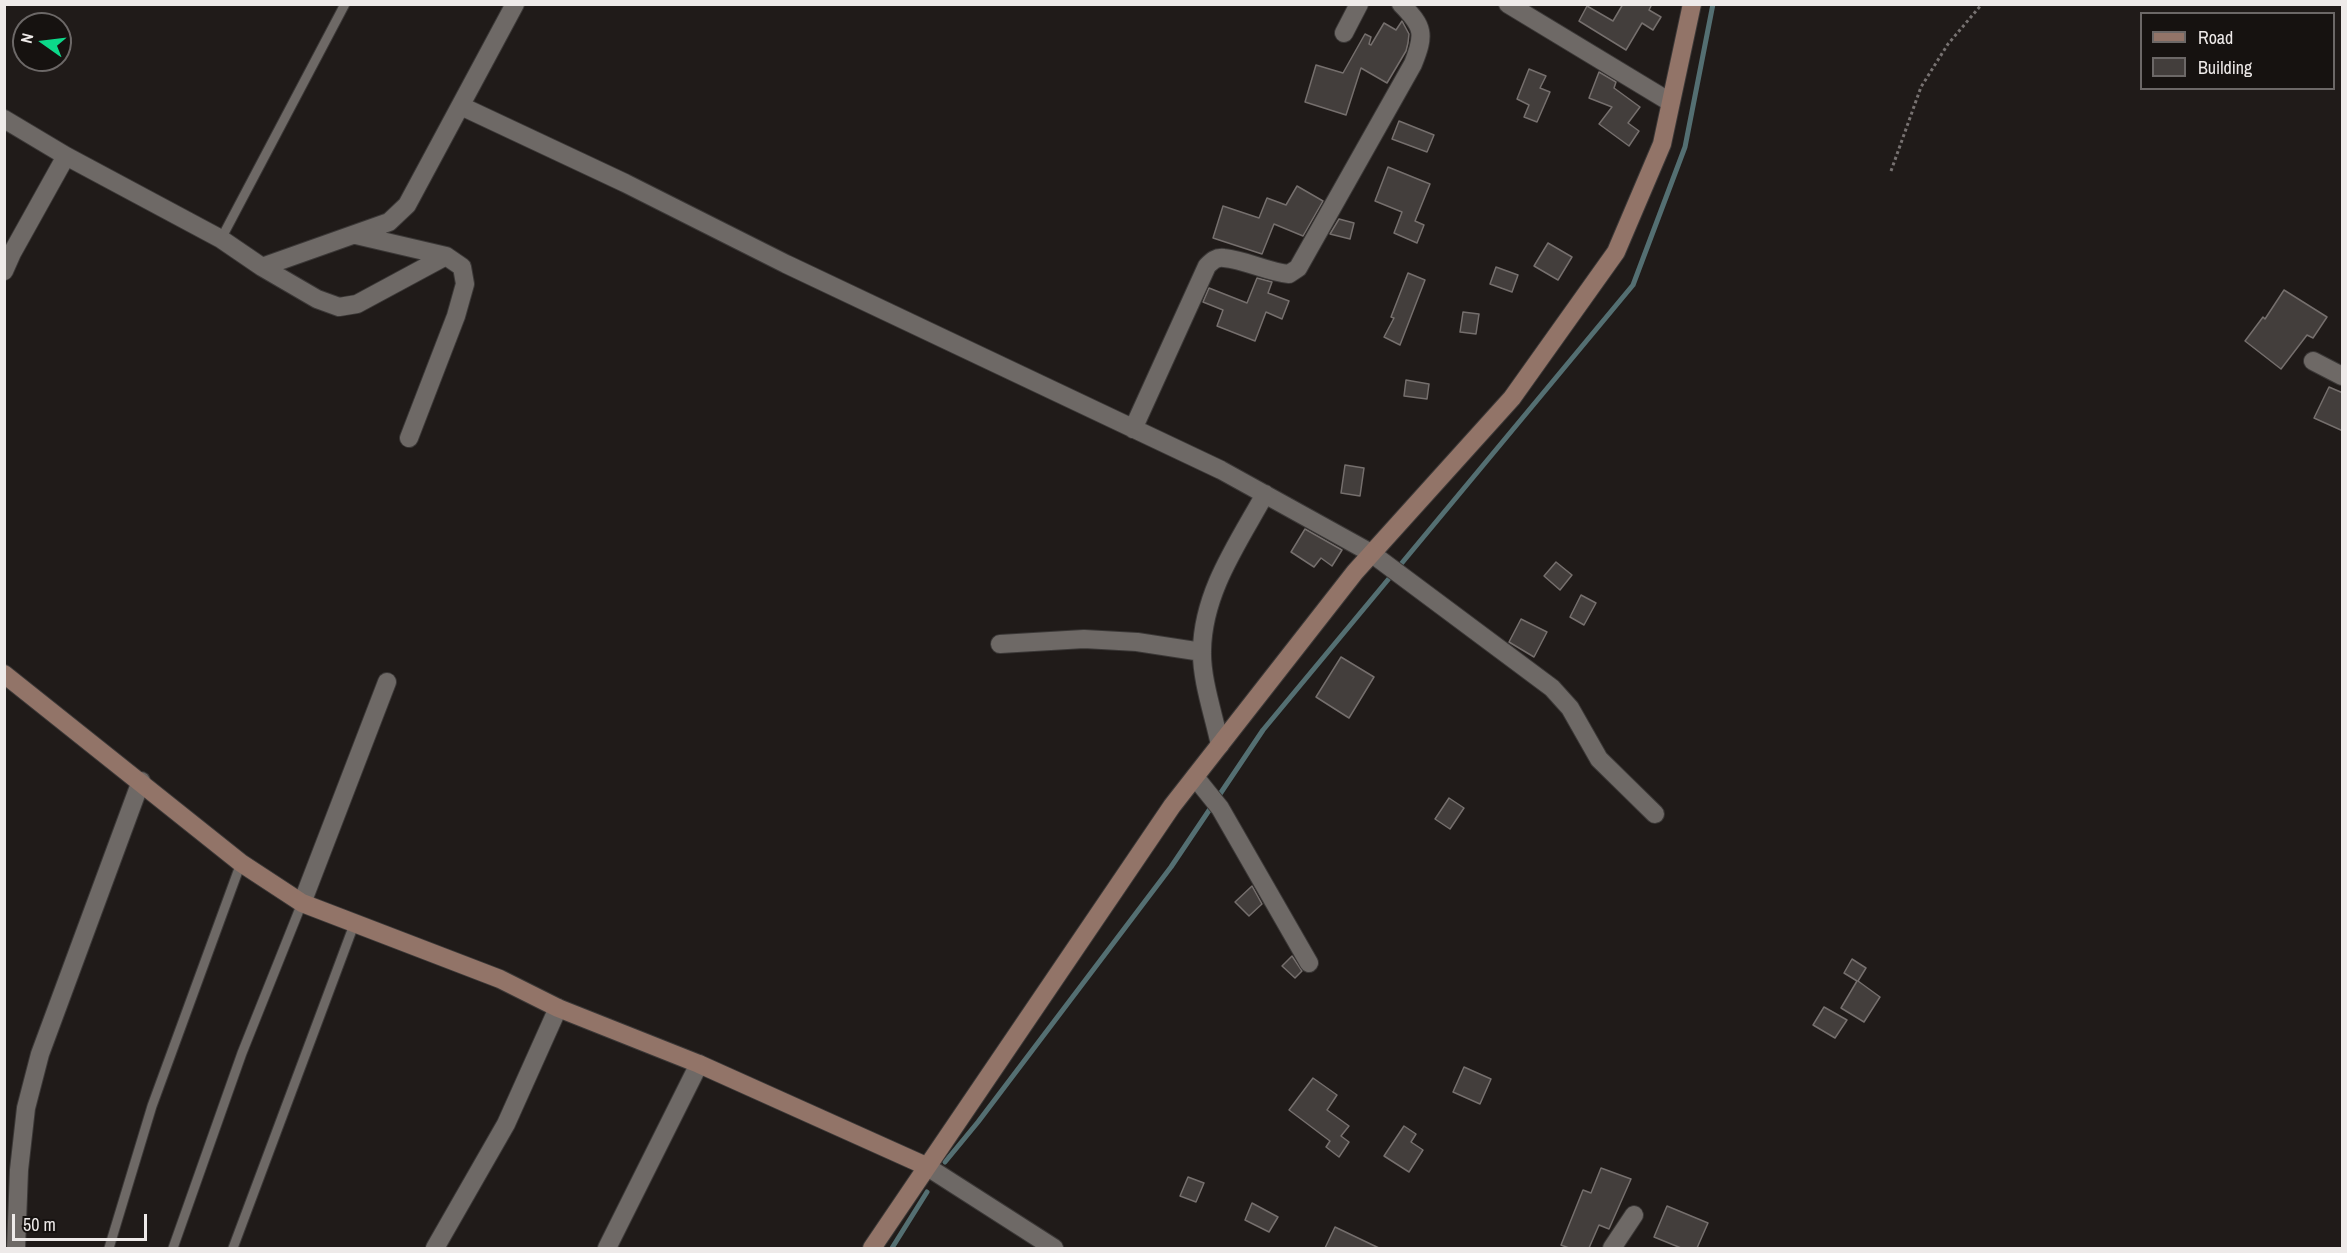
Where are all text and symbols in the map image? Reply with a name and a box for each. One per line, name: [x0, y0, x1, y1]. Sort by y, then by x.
north arrow: [12, 12, 72, 72]
legend: [2140, 12, 2335, 90]
text: Road: [2198, 25, 2233, 50]
text: N: [15, 31, 38, 45]
text: Building: [2198, 55, 2252, 80]
scale bar: [15, 1202, 150, 1240]
text: 50 m: [23, 1212, 56, 1237]

